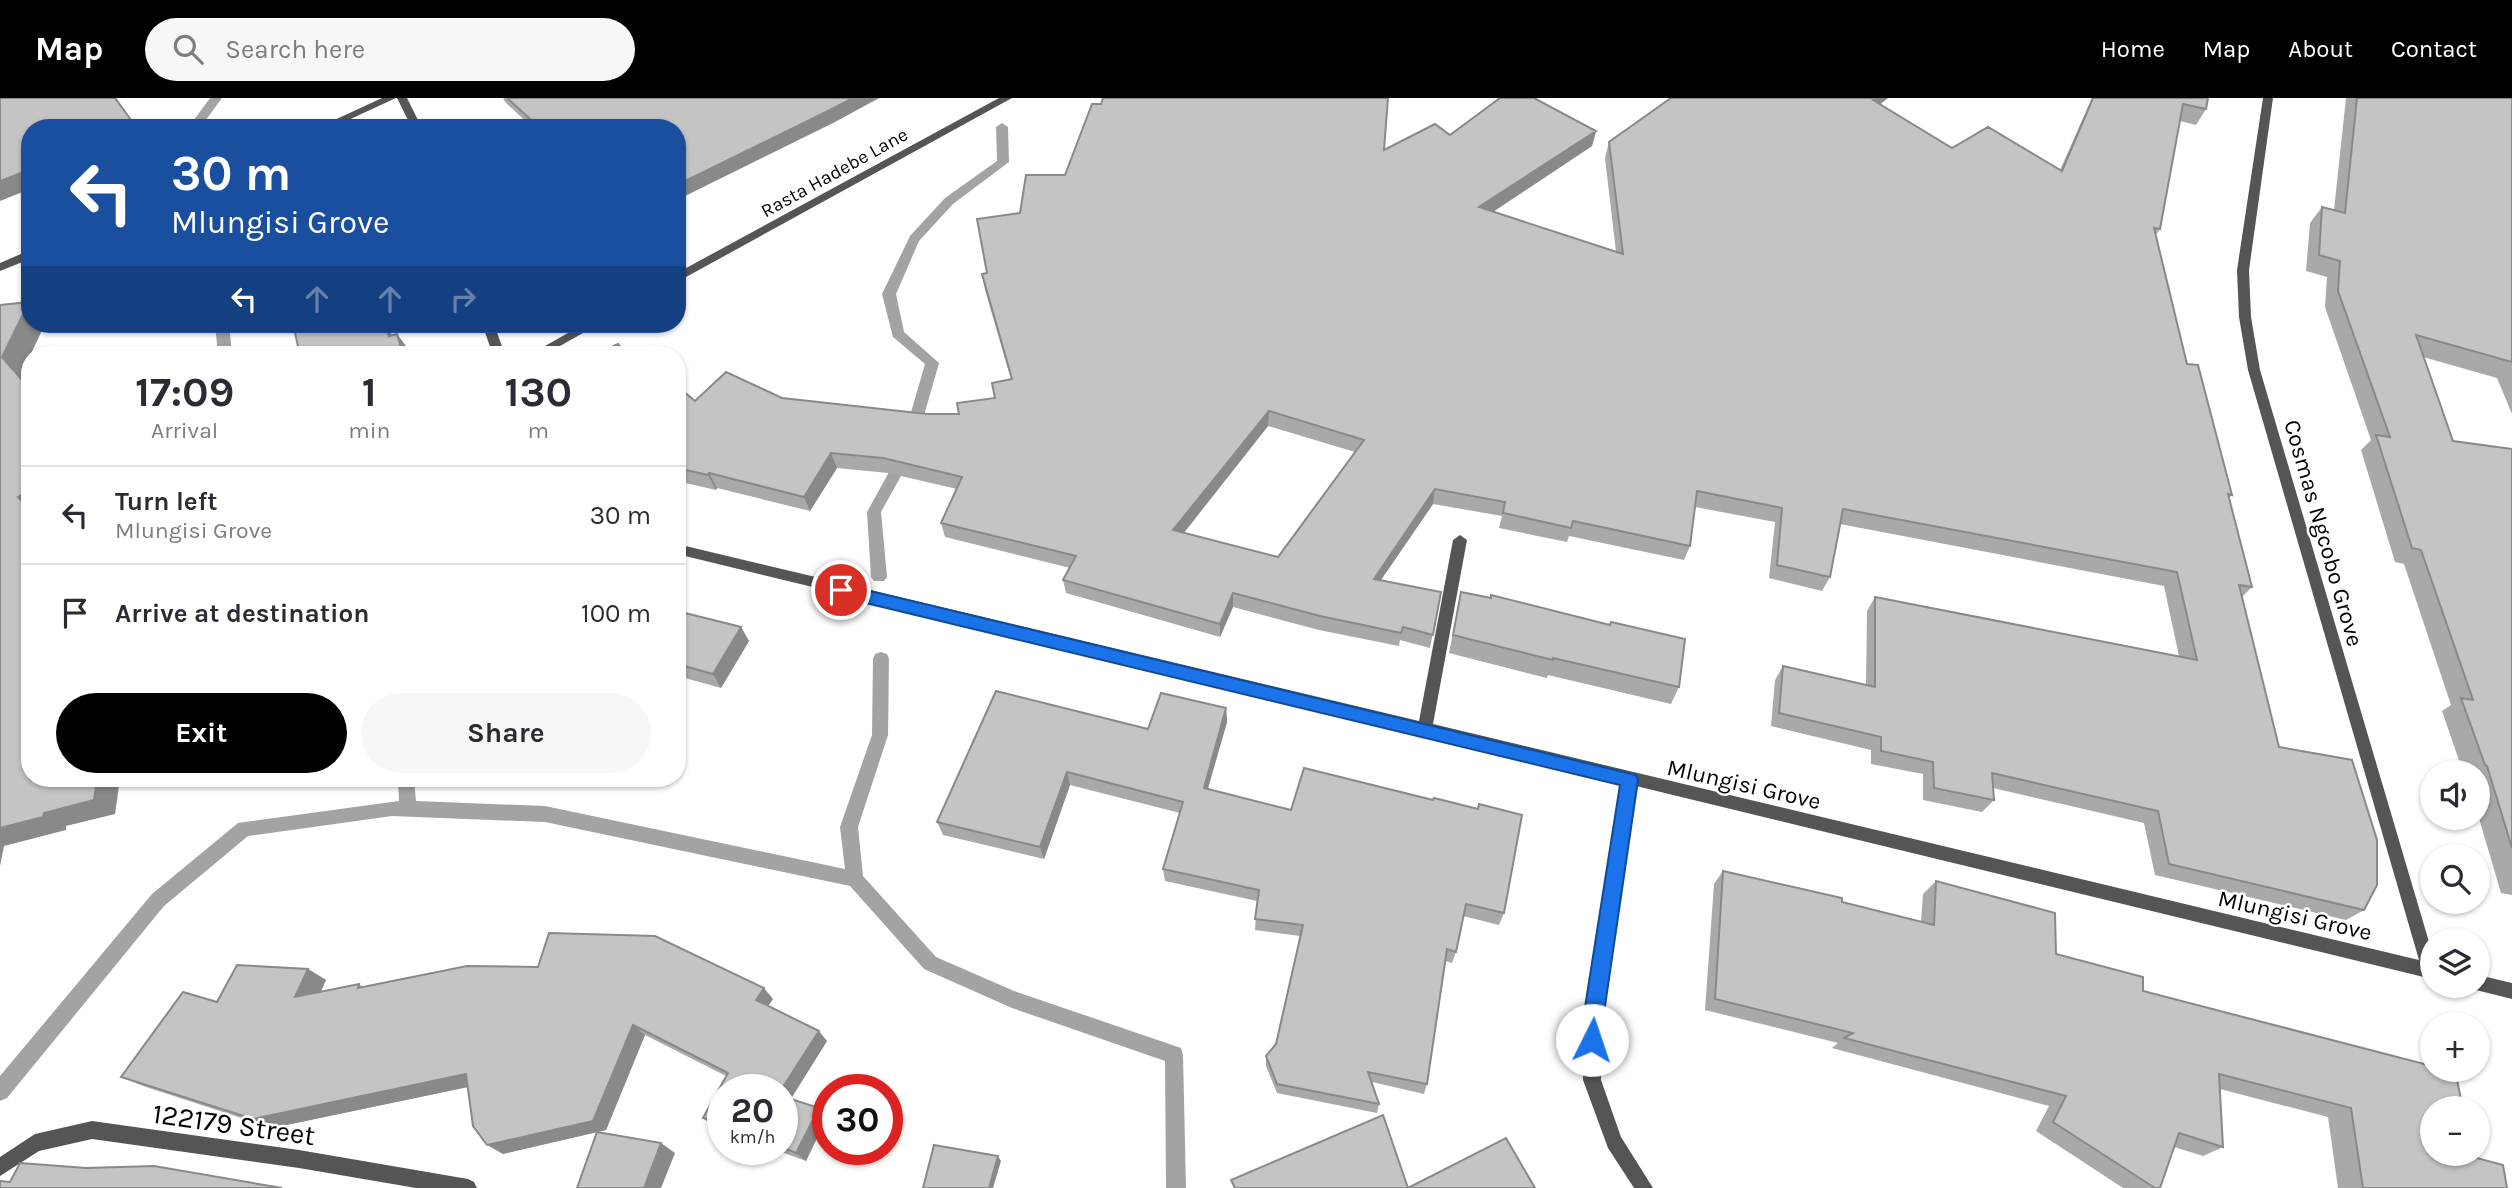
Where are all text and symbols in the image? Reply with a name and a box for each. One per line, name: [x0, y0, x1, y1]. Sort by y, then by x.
search box: [145, 18, 635, 81]
text: Map: [35, 30, 103, 68]
icon: search: [169, 30, 207, 68]
text: Search here: [225, 34, 365, 65]
text: Home: [2101, 35, 2165, 63]
text: Map: [2203, 35, 2250, 63]
text: About: [2288, 35, 2353, 63]
text: Contact: [2391, 35, 2477, 63]
street label: Rasta Hadebe Lane: [757, 123, 912, 222]
text: 30 m: [171, 145, 291, 202]
icon: left: [56, 147, 147, 238]
text: Mlungisi Grove: [171, 204, 389, 241]
icon: left: [225, 280, 263, 318]
icon: ahead: [298, 280, 336, 318]
icon: ahead: [371, 280, 409, 318]
icon: right: [444, 280, 482, 318]
text: 17:09: [135, 367, 234, 417]
text: 1: [362, 367, 377, 417]
text: 130: [504, 367, 572, 417]
text: Arrival: [151, 417, 218, 444]
text: min: [348, 417, 390, 444]
text: m: [527, 417, 549, 444]
street label: Cosmas Ngcobo Grove: [2278, 417, 2369, 649]
text: Turn left: [115, 486, 217, 517]
icon: left: [56, 496, 94, 534]
text: 30 m: [590, 500, 651, 531]
text: Mlungisi Grove: [115, 517, 272, 544]
pin: [811, 560, 871, 620]
icon: arrive: [822, 571, 860, 609]
icon: arrive: [56, 594, 94, 632]
text: Arrive at destination: [115, 598, 369, 629]
text: 100 m: [581, 598, 651, 629]
button: Exit: [56, 693, 347, 773]
button: Share: [361, 693, 651, 773]
street label: Mlungisi Grove: [1664, 754, 1823, 815]
map controls: [2420, 760, 2490, 1166]
button: sound: [2420, 760, 2490, 830]
button: search: [2420, 844, 2490, 914]
street label: Mlungisi Grove: [2215, 885, 2374, 946]
button: layers: [2420, 928, 2490, 998]
position arrow: [1555, 1003, 1629, 1077]
button: +: [2420, 1012, 2490, 1082]
speed limit sign: 30: [812, 1074, 903, 1165]
text: 20: [731, 1090, 774, 1131]
button: −: [2420, 1096, 2490, 1166]
street label: 122179 Street: [151, 1097, 317, 1152]
text: km/h: [730, 1126, 775, 1148]

